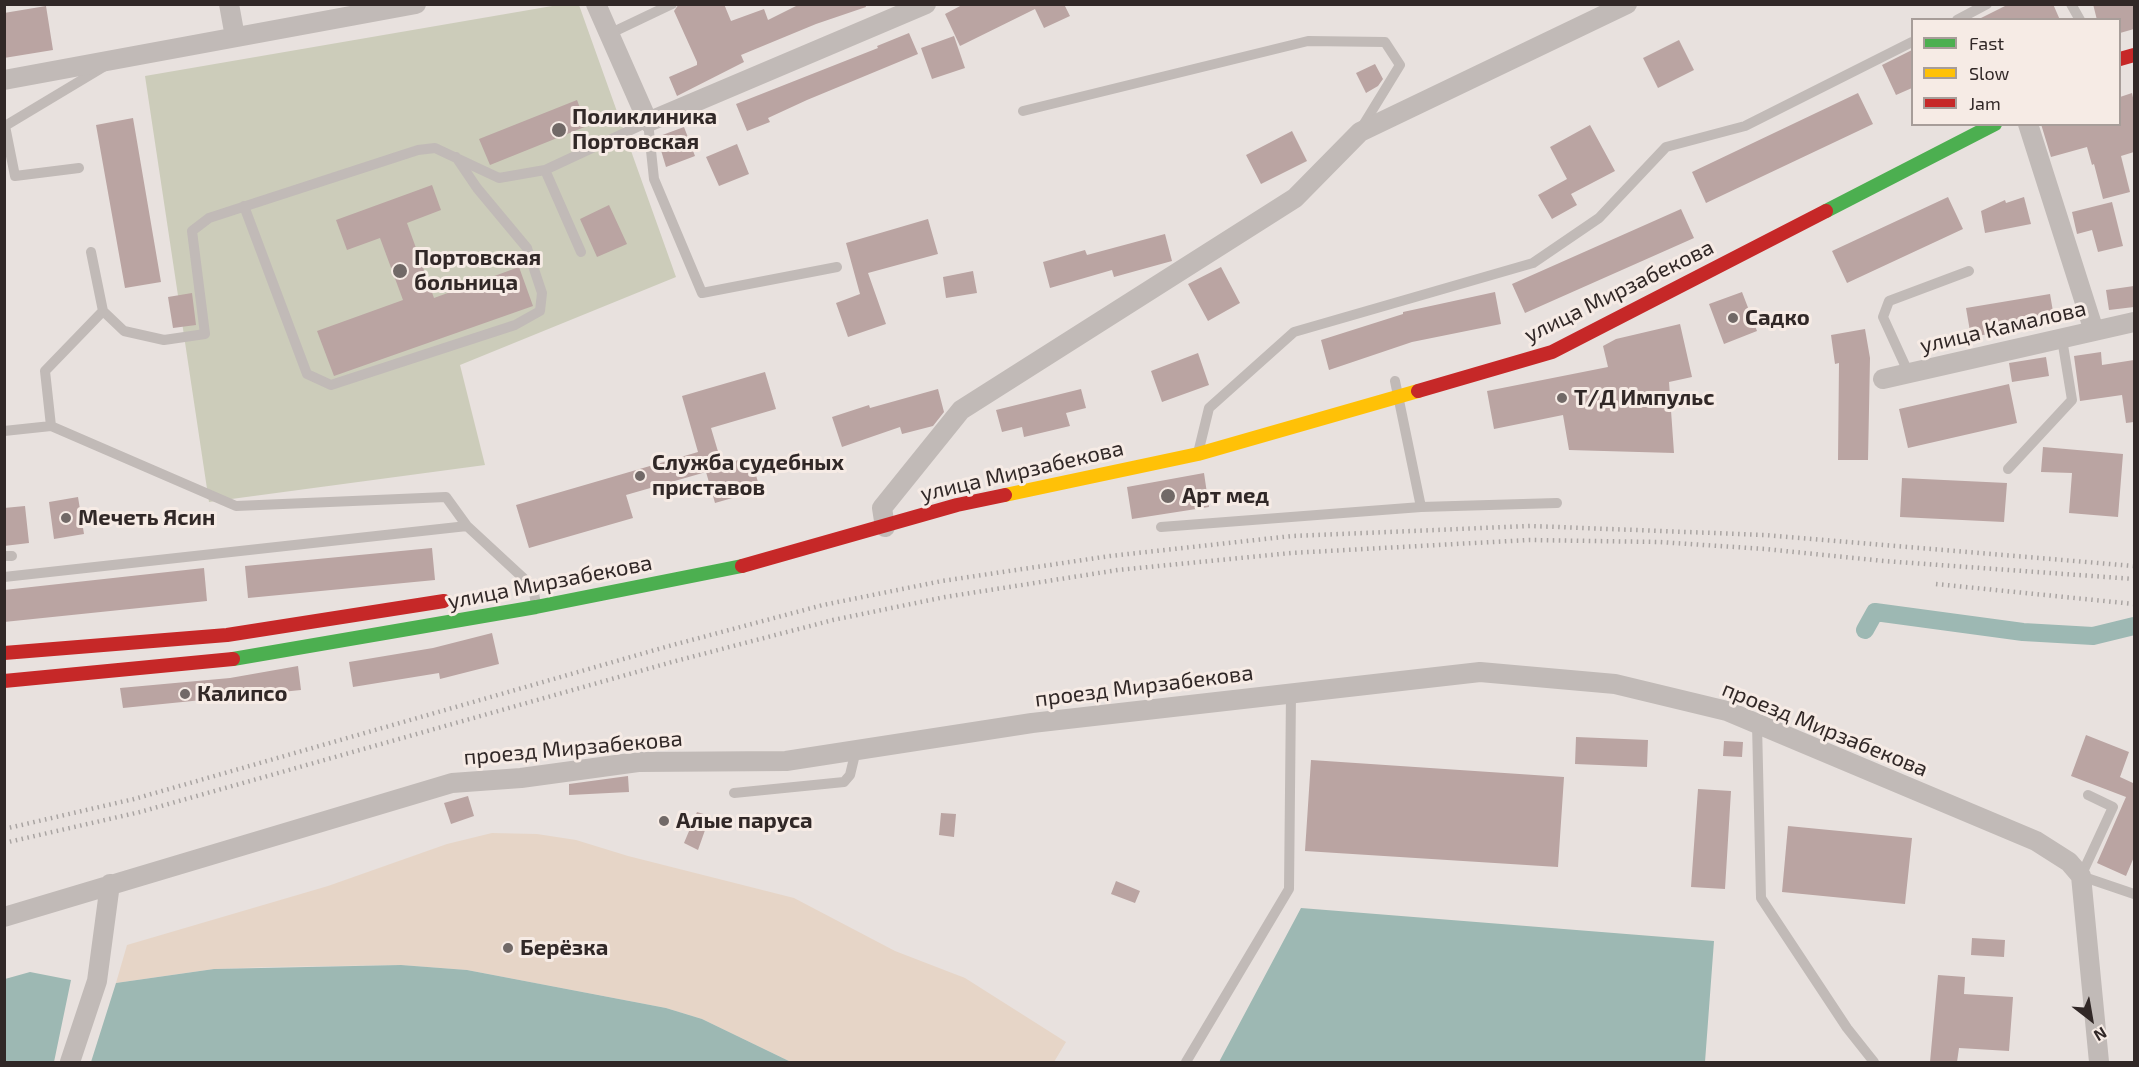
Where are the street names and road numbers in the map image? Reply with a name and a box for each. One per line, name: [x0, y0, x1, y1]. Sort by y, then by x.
street label: улица Мирзабекова: [1520, 234, 1718, 348]
street label: улица Камалова: [1917, 295, 2089, 359]
street label: улица Мирзабекова: [918, 435, 1126, 507]
street label: улица Мирзабекова: [446, 549, 654, 615]
street label: проезд Мирзабекова: [1033, 660, 1255, 712]
street label: проезд Мирзабекова: [1718, 676, 1932, 782]
street label: проезд Мирзабекова: [462, 725, 684, 771]

